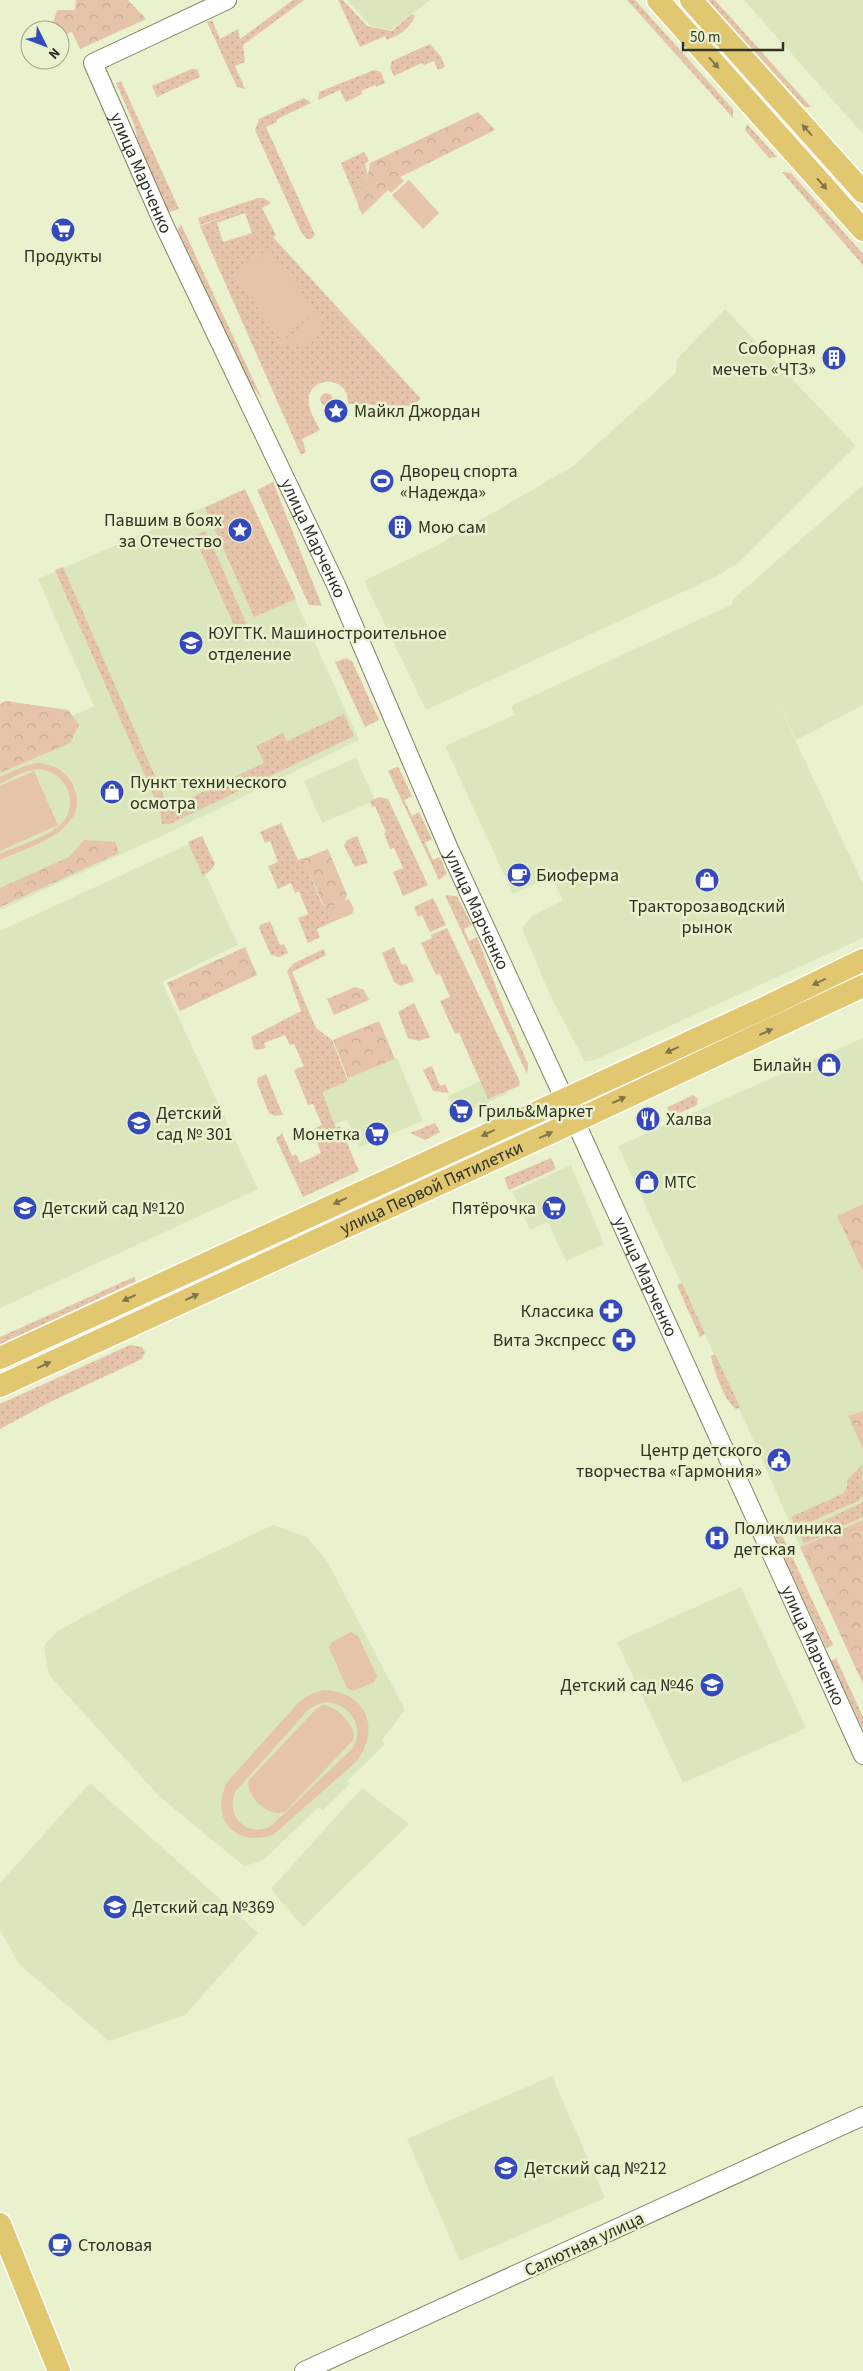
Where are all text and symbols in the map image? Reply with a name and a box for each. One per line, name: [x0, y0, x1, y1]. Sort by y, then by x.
north arrow: [20, 20, 70, 70]
scale bar: [683, 20, 783, 52]
text: 50 m: [690, 27, 720, 48]
text: N: [43, 43, 64, 63]
one-way arrow: [708, 56, 720, 68]
street label: улица Марченко: [103, 109, 178, 238]
one-way arrow: [801, 124, 813, 136]
one-way arrow: [816, 177, 828, 189]
supermarket icon: Продукты: [50, 217, 76, 243]
place label: Продукты: [24, 244, 102, 269]
place label: Соборная мечеть «ЧТЗ»: [712, 336, 816, 382]
building icon: Соборная мечеть «ЧТЗ»: [821, 345, 847, 371]
place icon: Майкл Джордан: [323, 398, 349, 424]
place label: Майкл Джордан: [354, 399, 481, 424]
place label: Дворец спорта «Надежда»: [400, 459, 518, 505]
sports icon: Дворец спорта «Надежда»: [369, 468, 395, 494]
street label: улица Марченко: [274, 474, 352, 602]
place label: Павшим в боях за Отечество: [104, 508, 222, 554]
building icon: Мою сам: [387, 514, 413, 540]
place label: Мою сам: [418, 515, 486, 540]
place icon: Павшим в боях за Отечество: [227, 517, 253, 543]
place label: ЮУГТК. Машиностроительное отделение: [208, 621, 447, 667]
school or university icon: ЮУГТК. Машиностроительное отделение: [178, 630, 204, 656]
place label: Пункт технического осмотра: [130, 770, 287, 816]
shop icon: Пункт технического осмотра: [99, 779, 125, 805]
street label: улица Марченко: [438, 846, 515, 974]
cafe icon: Биоферма: [506, 862, 532, 888]
place label: Биоферма: [536, 863, 619, 888]
shop icon: Тракторозаводский рынок: [694, 867, 720, 893]
place label: Тракторозаводский рынок: [629, 894, 785, 940]
one-way arrow: [812, 978, 826, 986]
one-way arrow: [759, 1027, 773, 1035]
one-way arrow: [665, 1046, 679, 1054]
shop icon: Билайн: [816, 1052, 842, 1078]
place label: Билайн: [752, 1053, 812, 1078]
one-way arrow: [612, 1096, 626, 1104]
supermarket icon: Гриль&Маркет: [448, 1098, 474, 1124]
place label: Гриль&Маркет: [478, 1099, 593, 1124]
place label: Детский сад № 301: [156, 1101, 233, 1147]
restaurant icon: Халва: [635, 1106, 661, 1132]
place label: Халва: [666, 1107, 712, 1132]
school or university icon: Детский сад № 301: [126, 1110, 152, 1136]
supermarket icon: Монетка: [364, 1121, 390, 1147]
place label: Монетка: [292, 1122, 360, 1147]
one-way arrow: [481, 1129, 495, 1137]
one-way arrow: [539, 1131, 553, 1139]
street label: улица Первой Пятилетки: [336, 1135, 527, 1241]
shop icon: МТС: [634, 1169, 660, 1195]
place label: МТС: [664, 1170, 697, 1195]
school or university icon: Детский сад №120: [12, 1195, 38, 1221]
supermarket icon: Пятёрочка: [541, 1195, 567, 1221]
place label: Детский сад №120: [42, 1196, 185, 1221]
place label: Пятёрочка: [451, 1196, 536, 1221]
one-way arrow: [333, 1198, 347, 1206]
street label: улица Марченко: [607, 1213, 683, 1341]
one-way arrow: [185, 1293, 199, 1301]
one-way arrow: [122, 1295, 136, 1303]
pharmacy icon: Классика: [598, 1298, 624, 1324]
place label: Классика: [521, 1299, 594, 1324]
pharmacy icon: Вита Экспресс: [611, 1327, 637, 1353]
place label: Вита Экспресс: [493, 1328, 606, 1353]
one-way arrow: [37, 1361, 51, 1369]
place label: Центр детского творчества «Гармония»: [576, 1438, 762, 1484]
public building icon: Центр детского творчества «Гармония»: [766, 1447, 792, 1473]
place label: Поликлиника детская: [734, 1516, 842, 1562]
hospital icon: Поликлиника детская: [704, 1525, 730, 1551]
street label: улица Марченко: [775, 1581, 851, 1710]
school or university icon: Детский сад №46: [699, 1672, 725, 1698]
place label: Детский сад №46: [560, 1673, 694, 1698]
school or university icon: Детский сад №369: [102, 1894, 128, 1920]
place label: Детский сад №369: [132, 1895, 275, 1920]
school or university icon: Детский сад №212: [493, 2155, 519, 2181]
place label: Детский сад №212: [524, 2156, 667, 2181]
street label: Салютная улица: [520, 2206, 648, 2283]
cafe icon: Столовая: [47, 2232, 73, 2258]
place label: Столовая: [78, 2233, 152, 2258]

